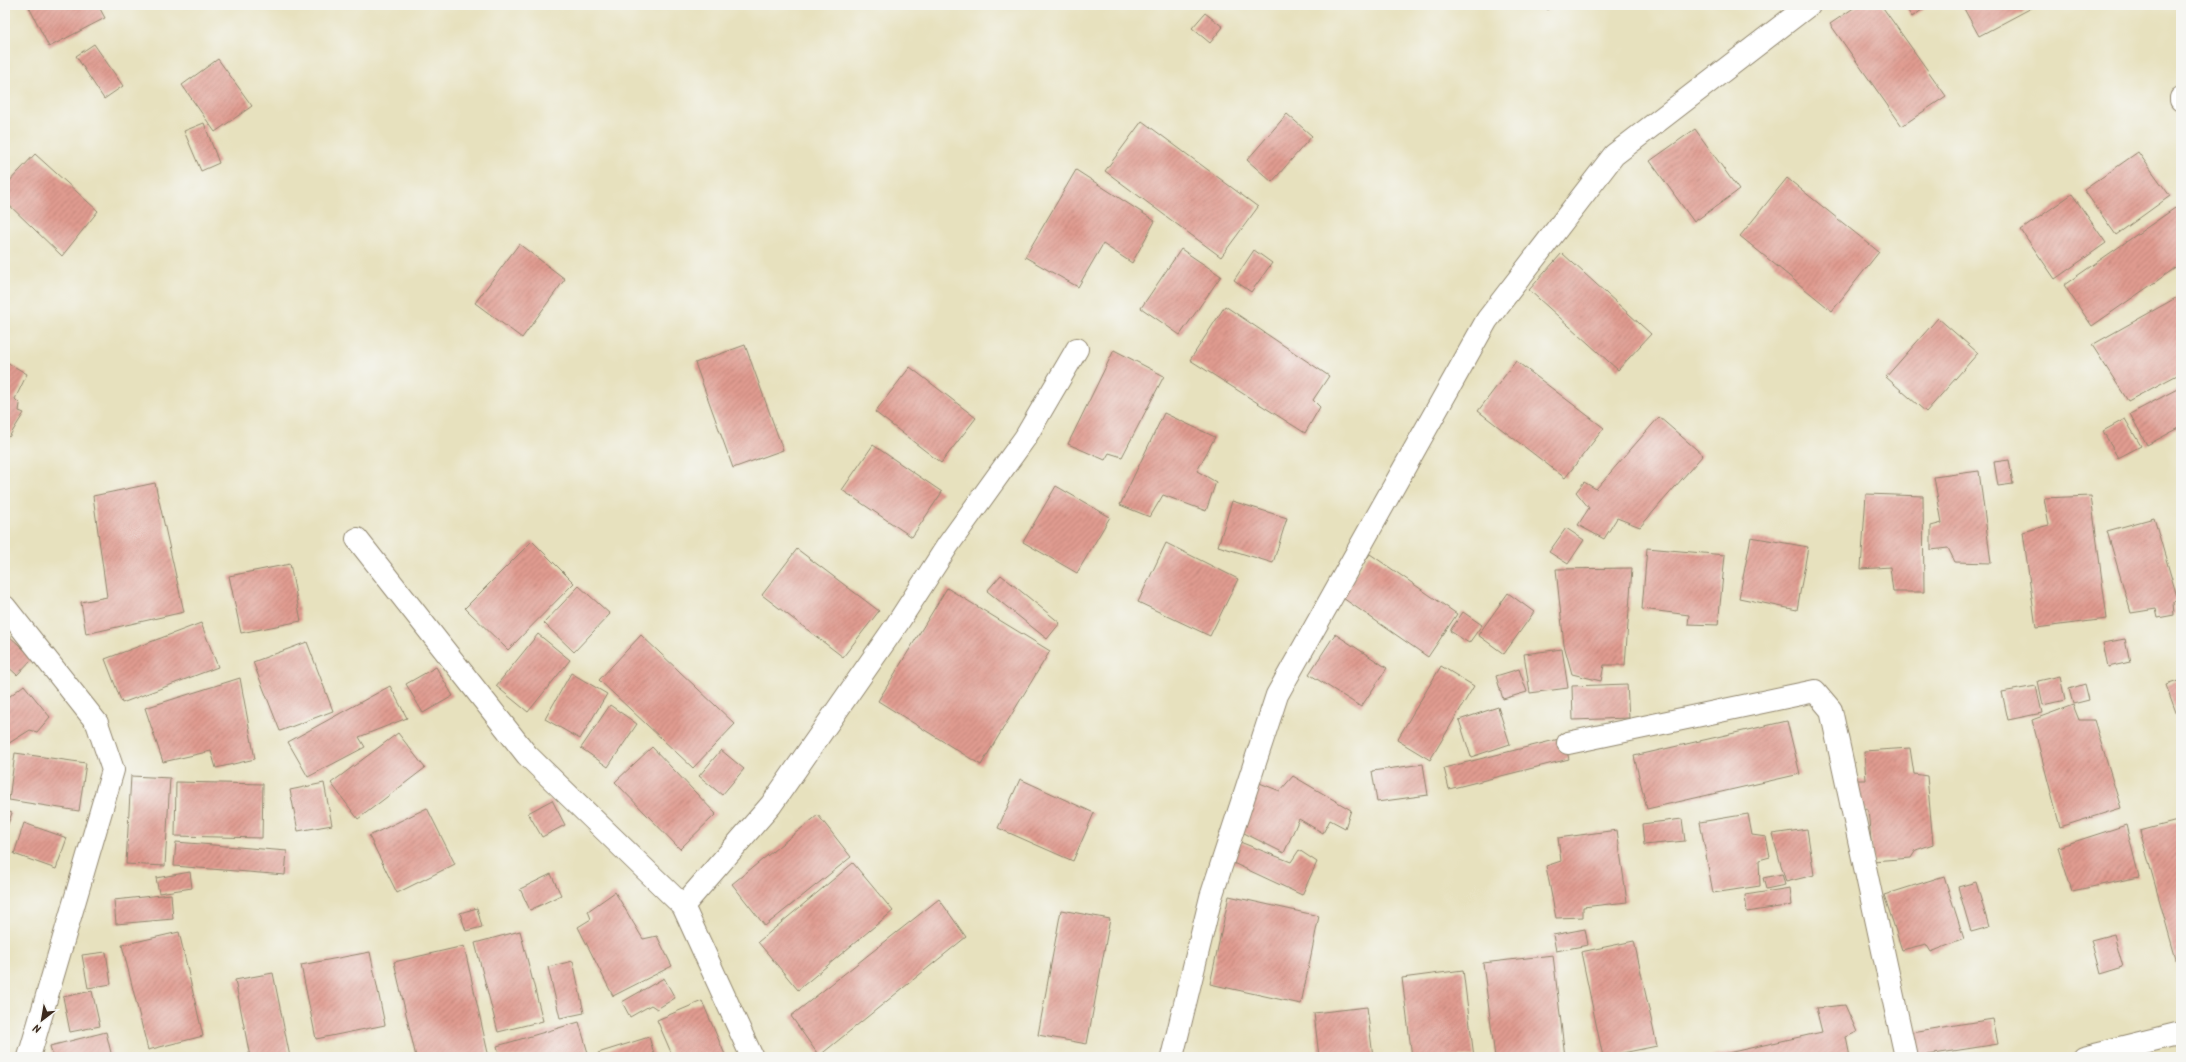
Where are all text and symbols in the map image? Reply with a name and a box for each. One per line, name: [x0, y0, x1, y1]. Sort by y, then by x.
north arrow: [22, 1000, 62, 1040]
text: N: [30, 1018, 45, 1037]

